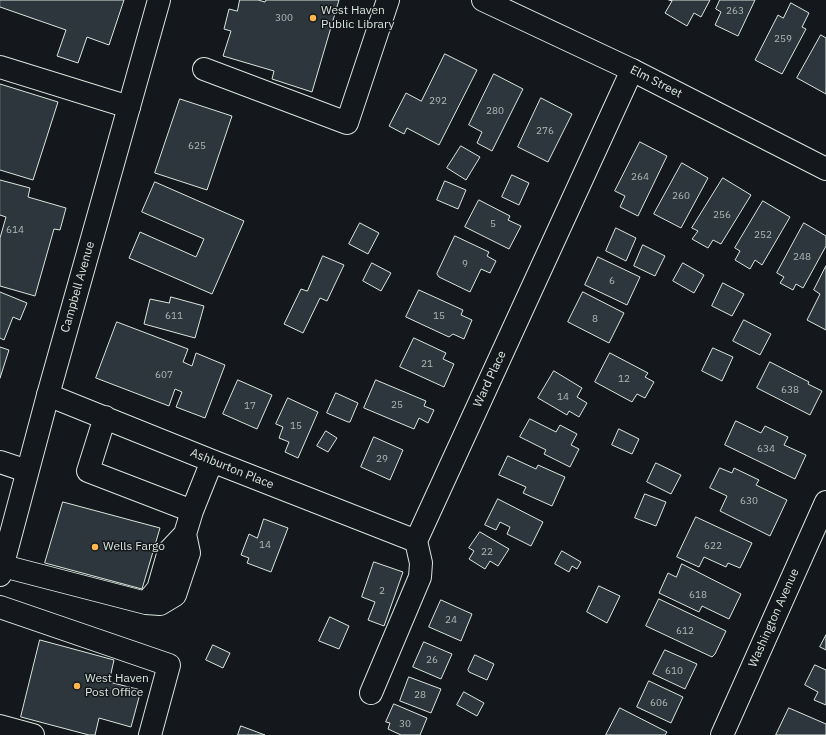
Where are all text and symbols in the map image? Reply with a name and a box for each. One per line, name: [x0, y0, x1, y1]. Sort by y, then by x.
place label: West Haven Public Library: [321, 4, 394, 32]
house number: 263: [726, 5, 744, 17]
house number: 300: [275, 12, 293, 24]
marker: West Haven Public Library: [308, 13, 318, 23]
house number: 259: [774, 33, 792, 45]
street label: Elm Street: [628, 63, 684, 101]
house number: 292: [429, 95, 447, 107]
house number: 280: [486, 105, 504, 117]
house number: 276: [536, 125, 554, 137]
house number: 625: [188, 140, 206, 152]
house number: 264: [631, 171, 649, 183]
house number: 260: [672, 190, 690, 202]
house number: 256: [713, 209, 731, 221]
house number: 5: [490, 218, 496, 230]
house number: 614: [6, 224, 24, 236]
house number: 252: [754, 229, 772, 241]
street label: Campbell Avenue: [58, 240, 98, 334]
house number: 248: [793, 251, 811, 263]
house number: 9: [462, 258, 468, 270]
house number: 6: [609, 275, 615, 287]
house number: 611: [165, 310, 183, 322]
house number: 15: [433, 310, 445, 322]
house number: 8: [592, 313, 598, 325]
street label: Ward Place: [471, 348, 509, 410]
house number: 21: [421, 358, 433, 370]
house number: 607: [155, 369, 173, 381]
house number: 12: [618, 373, 630, 385]
house number: 638: [781, 384, 799, 396]
house number: 14: [557, 391, 569, 403]
house number: 25: [391, 399, 403, 411]
house number: 17: [244, 400, 256, 412]
house number: 15: [290, 420, 302, 432]
house number: 634: [757, 443, 775, 455]
street label: Ashburton Place: [188, 446, 276, 492]
house number: 29: [376, 453, 388, 465]
house number: 630: [740, 495, 758, 507]
house number: 14: [259, 539, 271, 551]
place label: Wells Fargo: [103, 540, 165, 554]
house number: 622: [704, 540, 722, 552]
marker: Wells Fargo: [90, 542, 100, 552]
house number: 22: [481, 546, 493, 558]
street label: Washington Avenue: [746, 566, 802, 670]
house number: 2: [379, 585, 385, 597]
house number: 618: [689, 589, 707, 601]
house number: 24: [445, 614, 457, 626]
house number: 612: [676, 625, 694, 637]
house number: 26: [426, 654, 438, 666]
house number: 610: [665, 665, 683, 677]
place label: West Haven Post Office: [85, 672, 149, 700]
marker: West Haven Post Office: [72, 681, 82, 691]
house number: 28: [414, 689, 426, 701]
house number: 606: [650, 697, 668, 709]
house number: 30: [399, 718, 411, 730]

